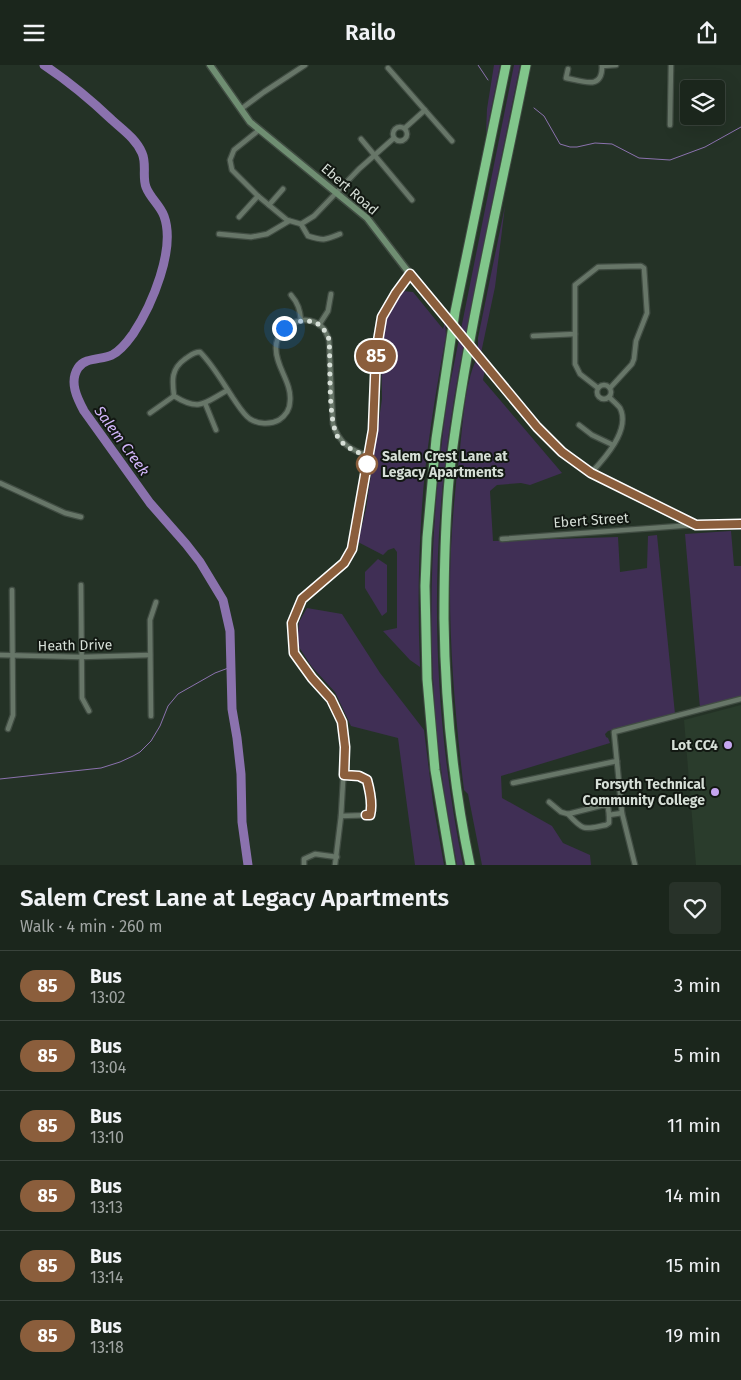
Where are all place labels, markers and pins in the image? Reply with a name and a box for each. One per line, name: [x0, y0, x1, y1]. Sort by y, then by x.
place label: Salem Crest Lane at Legacy Apartments: [382, 448, 508, 481]
marker: Salem Crest Lane at Legacy Apartments: [356, 453, 378, 475]
place label: Lot CC4: [671, 737, 718, 754]
marker: Lot CC4: [722, 739, 734, 751]
place label: Forsyth Technical Community College: [582, 776, 706, 809]
marker: Forsyth Technical Community College: [709, 786, 721, 798]

